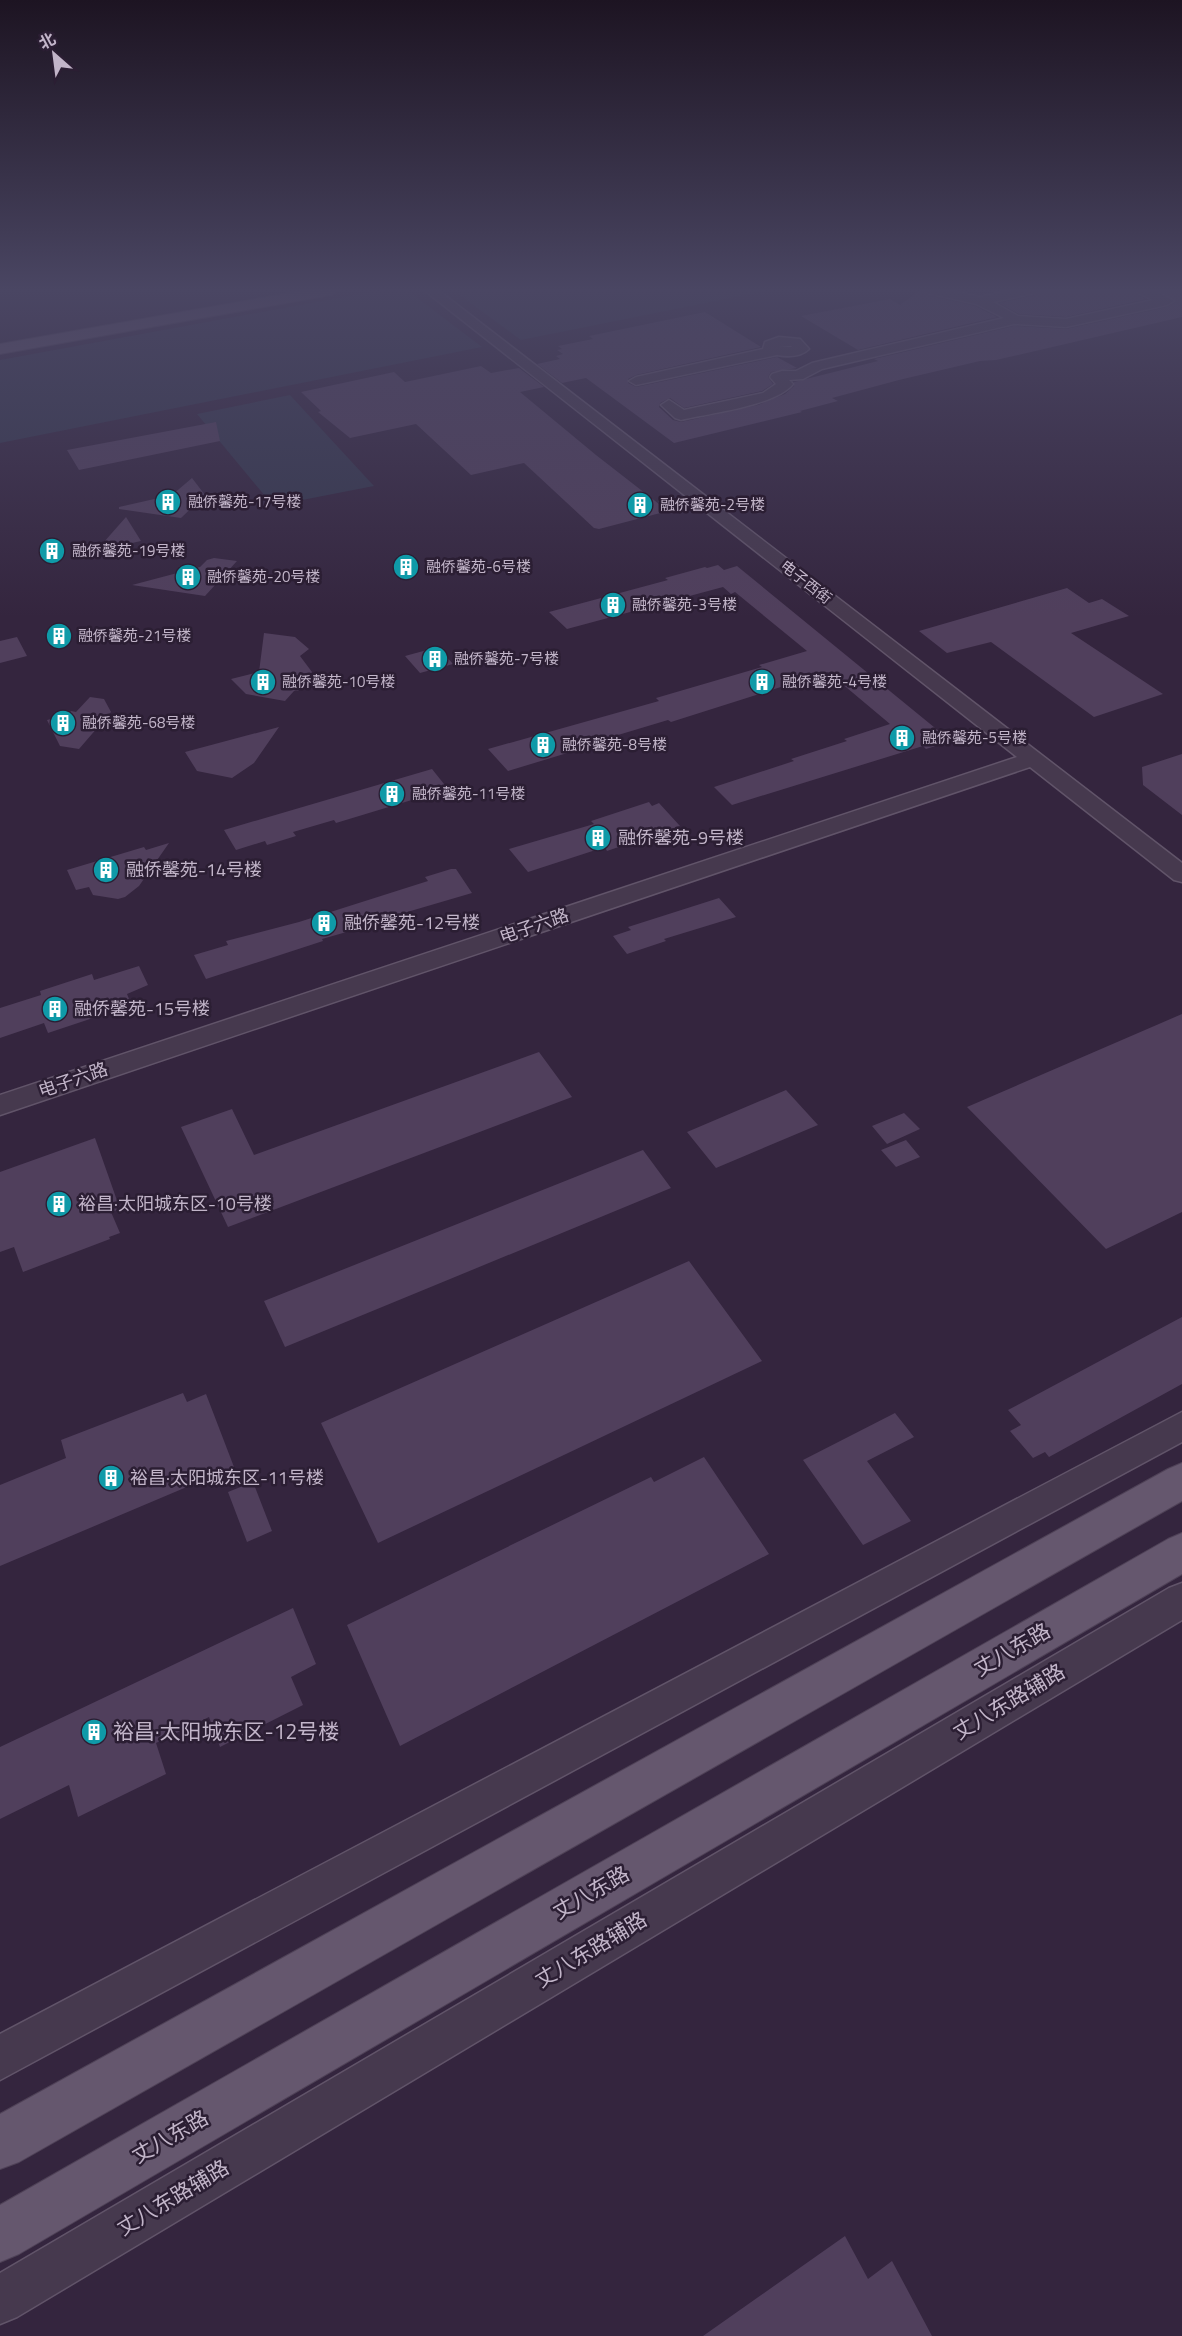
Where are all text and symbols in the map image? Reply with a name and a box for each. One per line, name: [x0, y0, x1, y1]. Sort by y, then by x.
north arrow: [24, 24, 84, 84]
text: 北: [34, 26, 60, 55]
building icon: 融侨馨苑-17号楼: [153, 487, 183, 517]
place label: 融侨馨苑-17号楼: [188, 490, 301, 513]
building icon: 融侨馨苑-2号楼: [625, 490, 655, 520]
place label: 融侨馨苑-2号楼: [660, 493, 765, 516]
building icon: 融侨馨苑-19号楼: [37, 536, 67, 566]
place label: 融侨馨苑-19号楼: [72, 539, 185, 562]
building icon: 融侨馨苑-6号楼: [391, 552, 421, 582]
street label: 电子西街: [776, 554, 837, 609]
place label: 融侨馨苑-6号楼: [426, 555, 531, 578]
building icon: 融侨馨苑-20号楼: [173, 562, 203, 592]
place label: 融侨馨苑-20号楼: [207, 565, 320, 588]
building icon: 融侨馨苑-3号楼: [598, 590, 628, 620]
place label: 融侨馨苑-3号楼: [632, 593, 737, 616]
building icon: 融侨馨苑-21号楼: [44, 621, 74, 651]
place label: 融侨馨苑-21号楼: [78, 624, 191, 647]
building icon: 融侨馨苑-7号楼: [420, 644, 450, 674]
place label: 融侨馨苑-7号楼: [454, 647, 559, 670]
building icon: 融侨馨苑-10号楼: [248, 667, 278, 697]
building icon: 融侨馨苑-4号楼: [747, 667, 777, 697]
place label: 融侨馨苑-10号楼: [282, 670, 395, 693]
place label: 融侨馨苑-4号楼: [782, 670, 887, 693]
building icon: 融侨馨苑-68号楼: [48, 708, 78, 738]
place label: 融侨馨苑-68号楼: [82, 711, 195, 734]
building icon: 融侨馨苑-5号楼: [887, 723, 917, 753]
place label: 融侨馨苑-5号楼: [922, 726, 1027, 749]
building icon: 融侨馨苑-8号楼: [528, 730, 558, 760]
place label: 融侨馨苑-8号楼: [562, 733, 667, 756]
building icon: 融侨馨苑-11号楼: [377, 779, 407, 809]
place label: 融侨馨苑-11号楼: [412, 782, 525, 805]
building icon: 融侨馨苑-9号楼: [583, 823, 613, 853]
place label: 融侨馨苑-9号楼: [618, 824, 744, 851]
building icon: 融侨馨苑-14号楼: [91, 855, 121, 885]
place label: 融侨馨苑-14号楼: [126, 856, 262, 883]
street label: 电子六路: [495, 901, 572, 950]
building icon: 融侨馨苑-12号楼: [309, 908, 339, 938]
place label: 融侨馨苑-12号楼: [344, 909, 480, 936]
building icon: 融侨馨苑-15号楼: [40, 994, 70, 1024]
place label: 融侨馨苑-15号楼: [74, 995, 210, 1022]
street label: 电子六路: [34, 1055, 111, 1104]
building icon: 裕昌·太阳城东区-10号楼: [44, 1189, 74, 1219]
place label: 裕昌·太阳城东区-10号楼: [78, 1190, 272, 1217]
building icon: 裕昌·太阳城东区-11号楼: [96, 1463, 126, 1493]
place label: 裕昌·太阳城东区-11号楼: [130, 1464, 324, 1491]
street label: 丈八东路: [967, 1614, 1056, 1684]
street label: 丈八东路辅路: [946, 1655, 1071, 1747]
place label: 裕昌·太阳城东区-12号楼: [113, 1715, 339, 1747]
building icon: 裕昌·太阳城东区-12号楼: [79, 1717, 109, 1747]
street label: 丈八东路: [546, 1857, 635, 1927]
street label: 丈八东路辅路: [528, 1903, 653, 1995]
street label: 丈八东路: [125, 2101, 214, 2171]
street label: 丈八东路辅路: [110, 2151, 235, 2243]

